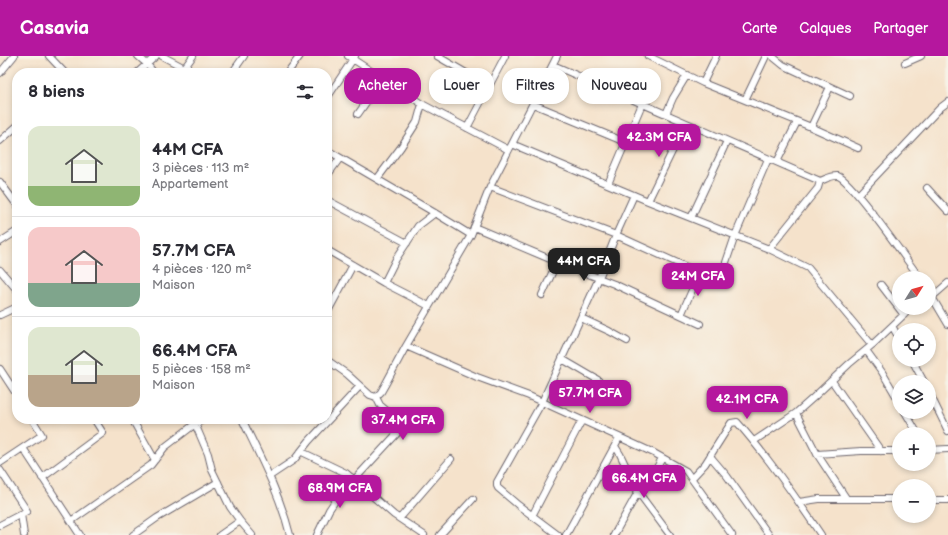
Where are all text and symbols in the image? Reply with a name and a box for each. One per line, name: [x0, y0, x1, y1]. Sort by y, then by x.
text: Casavia: [20, 17, 89, 40]
text: Carte: [742, 20, 777, 37]
text: Calques: [799, 20, 851, 37]
text: Partager: [873, 20, 928, 37]
chip: Acheter: [344, 68, 421, 104]
chip: Louer: [429, 68, 494, 104]
chip: Filtres: [502, 68, 569, 104]
chip: Nouveau: [577, 68, 661, 104]
icon: filters: [294, 81, 316, 103]
text: 8 biens: [28, 82, 85, 102]
pin: 42.3M CFA: [613, 124, 705, 158]
text: 42.3M CFA: [627, 129, 691, 145]
text: 44M CFA: [152, 140, 223, 160]
icon: home: [60, 142, 108, 190]
text: 3 pièces · 113 m²: [152, 160, 249, 176]
text: Appartement: [152, 176, 228, 192]
text: 57.7M CFA: [152, 241, 235, 261]
icon: home: [60, 243, 108, 291]
pin: 44M CFA: [547, 248, 621, 282]
text: 44M CFA: [557, 253, 611, 269]
text: 4 pièces · 120 m²: [152, 261, 252, 277]
pin: 24M CFA: [661, 263, 735, 297]
text: 24M CFA: [671, 268, 725, 284]
north arrow: [892, 271, 936, 315]
map controls: [892, 271, 936, 523]
text: Maison: [152, 277, 195, 293]
button: locate: [892, 323, 936, 367]
text: 66.4M CFA: [152, 341, 237, 361]
icon: home: [60, 343, 108, 391]
text: 5 pièces · 158 m²: [152, 361, 251, 377]
button: layers: [892, 375, 936, 419]
text: Maison: [152, 377, 195, 393]
pin: 57.7M CFA: [544, 380, 636, 414]
text: 57.7M CFA: [558, 385, 622, 401]
pin: 42.1M CFA: [701, 386, 793, 420]
text: 42.1M CFA: [716, 391, 778, 407]
pin: 37.4M CFA: [357, 407, 449, 441]
text: 37.4M CFA: [371, 412, 435, 428]
button: +: [892, 427, 936, 471]
pin: 66.4M CFA: [598, 465, 690, 499]
text: 66.4M CFA: [611, 470, 677, 486]
pin: 68.9M CFA: [294, 475, 386, 509]
button: −: [892, 479, 936, 523]
text: 68.9M CFA: [307, 480, 373, 496]

